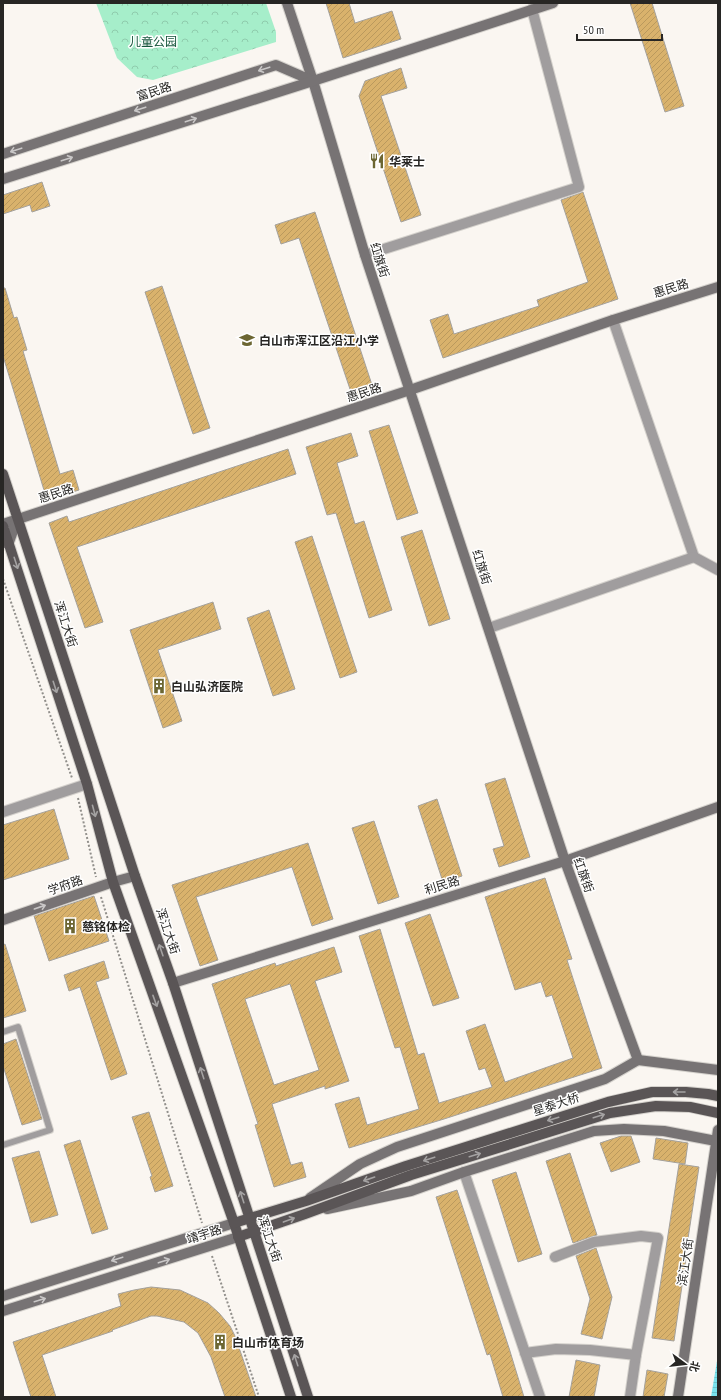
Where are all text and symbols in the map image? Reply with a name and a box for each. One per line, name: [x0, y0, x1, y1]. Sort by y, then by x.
scale bar: [577, 16, 662, 42]
text: 50 m: [583, 22, 604, 37]
park label: 儿童公园: [129, 34, 177, 49]
one-way arrow: [257, 66, 270, 73]
street label: 富民路: [135, 78, 173, 104]
one-way arrow: [134, 106, 146, 114]
one-way arrow: [184, 116, 197, 123]
one-way arrow: [10, 147, 23, 154]
restaurant icon: 华莱士: [368, 152, 386, 170]
place label: 华莱士: [389, 154, 425, 169]
one-way arrow: [60, 155, 73, 162]
street label: 红旗街: [367, 241, 393, 279]
street label: 惠民路: [652, 276, 690, 300]
school or university icon: 白山市浑江区沿江小学: [238, 331, 256, 349]
place label: 白山市浑江区沿江小学: [259, 333, 379, 348]
street label: 惠民路: [345, 379, 383, 405]
street label: 惠民路: [37, 480, 75, 506]
street label: 红旗街: [469, 548, 495, 586]
one-way arrow: [12, 557, 20, 569]
street label: 浑江大街: [51, 599, 81, 649]
building icon: 白山弘济医院: [150, 677, 168, 695]
place label: 白山弘济医院: [171, 679, 243, 694]
one-way arrow: [52, 680, 60, 692]
one-way arrow: [91, 804, 98, 817]
street label: 红旗街: [571, 856, 597, 894]
street label: 学府路: [46, 872, 84, 898]
street label: 利民路: [423, 873, 461, 897]
one-way arrow: [33, 903, 46, 910]
street label: 浑江大街: [153, 906, 183, 956]
building icon: 慈铭体检: [61, 917, 79, 935]
place label: 慈铭体检: [82, 919, 130, 934]
one-way arrow: [157, 943, 164, 956]
one-way arrow: [152, 995, 159, 1008]
one-way arrow: [198, 1067, 205, 1080]
one-way arrow: [673, 1088, 686, 1096]
street label: 星泰大桥: [531, 1089, 581, 1119]
one-way arrow: [592, 1112, 605, 1119]
one-way arrow: [547, 1116, 560, 1123]
one-way arrow: [468, 1151, 481, 1158]
one-way arrow: [423, 1156, 436, 1163]
one-way arrow: [363, 1176, 376, 1183]
one-way arrow: [238, 1190, 245, 1203]
street label: 浑江大街: [255, 1214, 285, 1264]
one-way arrow: [282, 1216, 295, 1223]
street label: 靖宇路: [185, 1221, 223, 1247]
street label: 滨江大街: [674, 1237, 696, 1287]
one-way arrow: [110, 1256, 123, 1263]
one-way arrow: [158, 1256, 170, 1264]
one-way arrow: [34, 1295, 46, 1303]
building icon: 白山市体育场: [211, 1333, 229, 1351]
place label: 白山市体育场: [232, 1335, 304, 1350]
north arrow: [665, 1344, 705, 1384]
one-way arrow: [292, 1354, 299, 1367]
text: 北: [686, 1359, 703, 1374]

